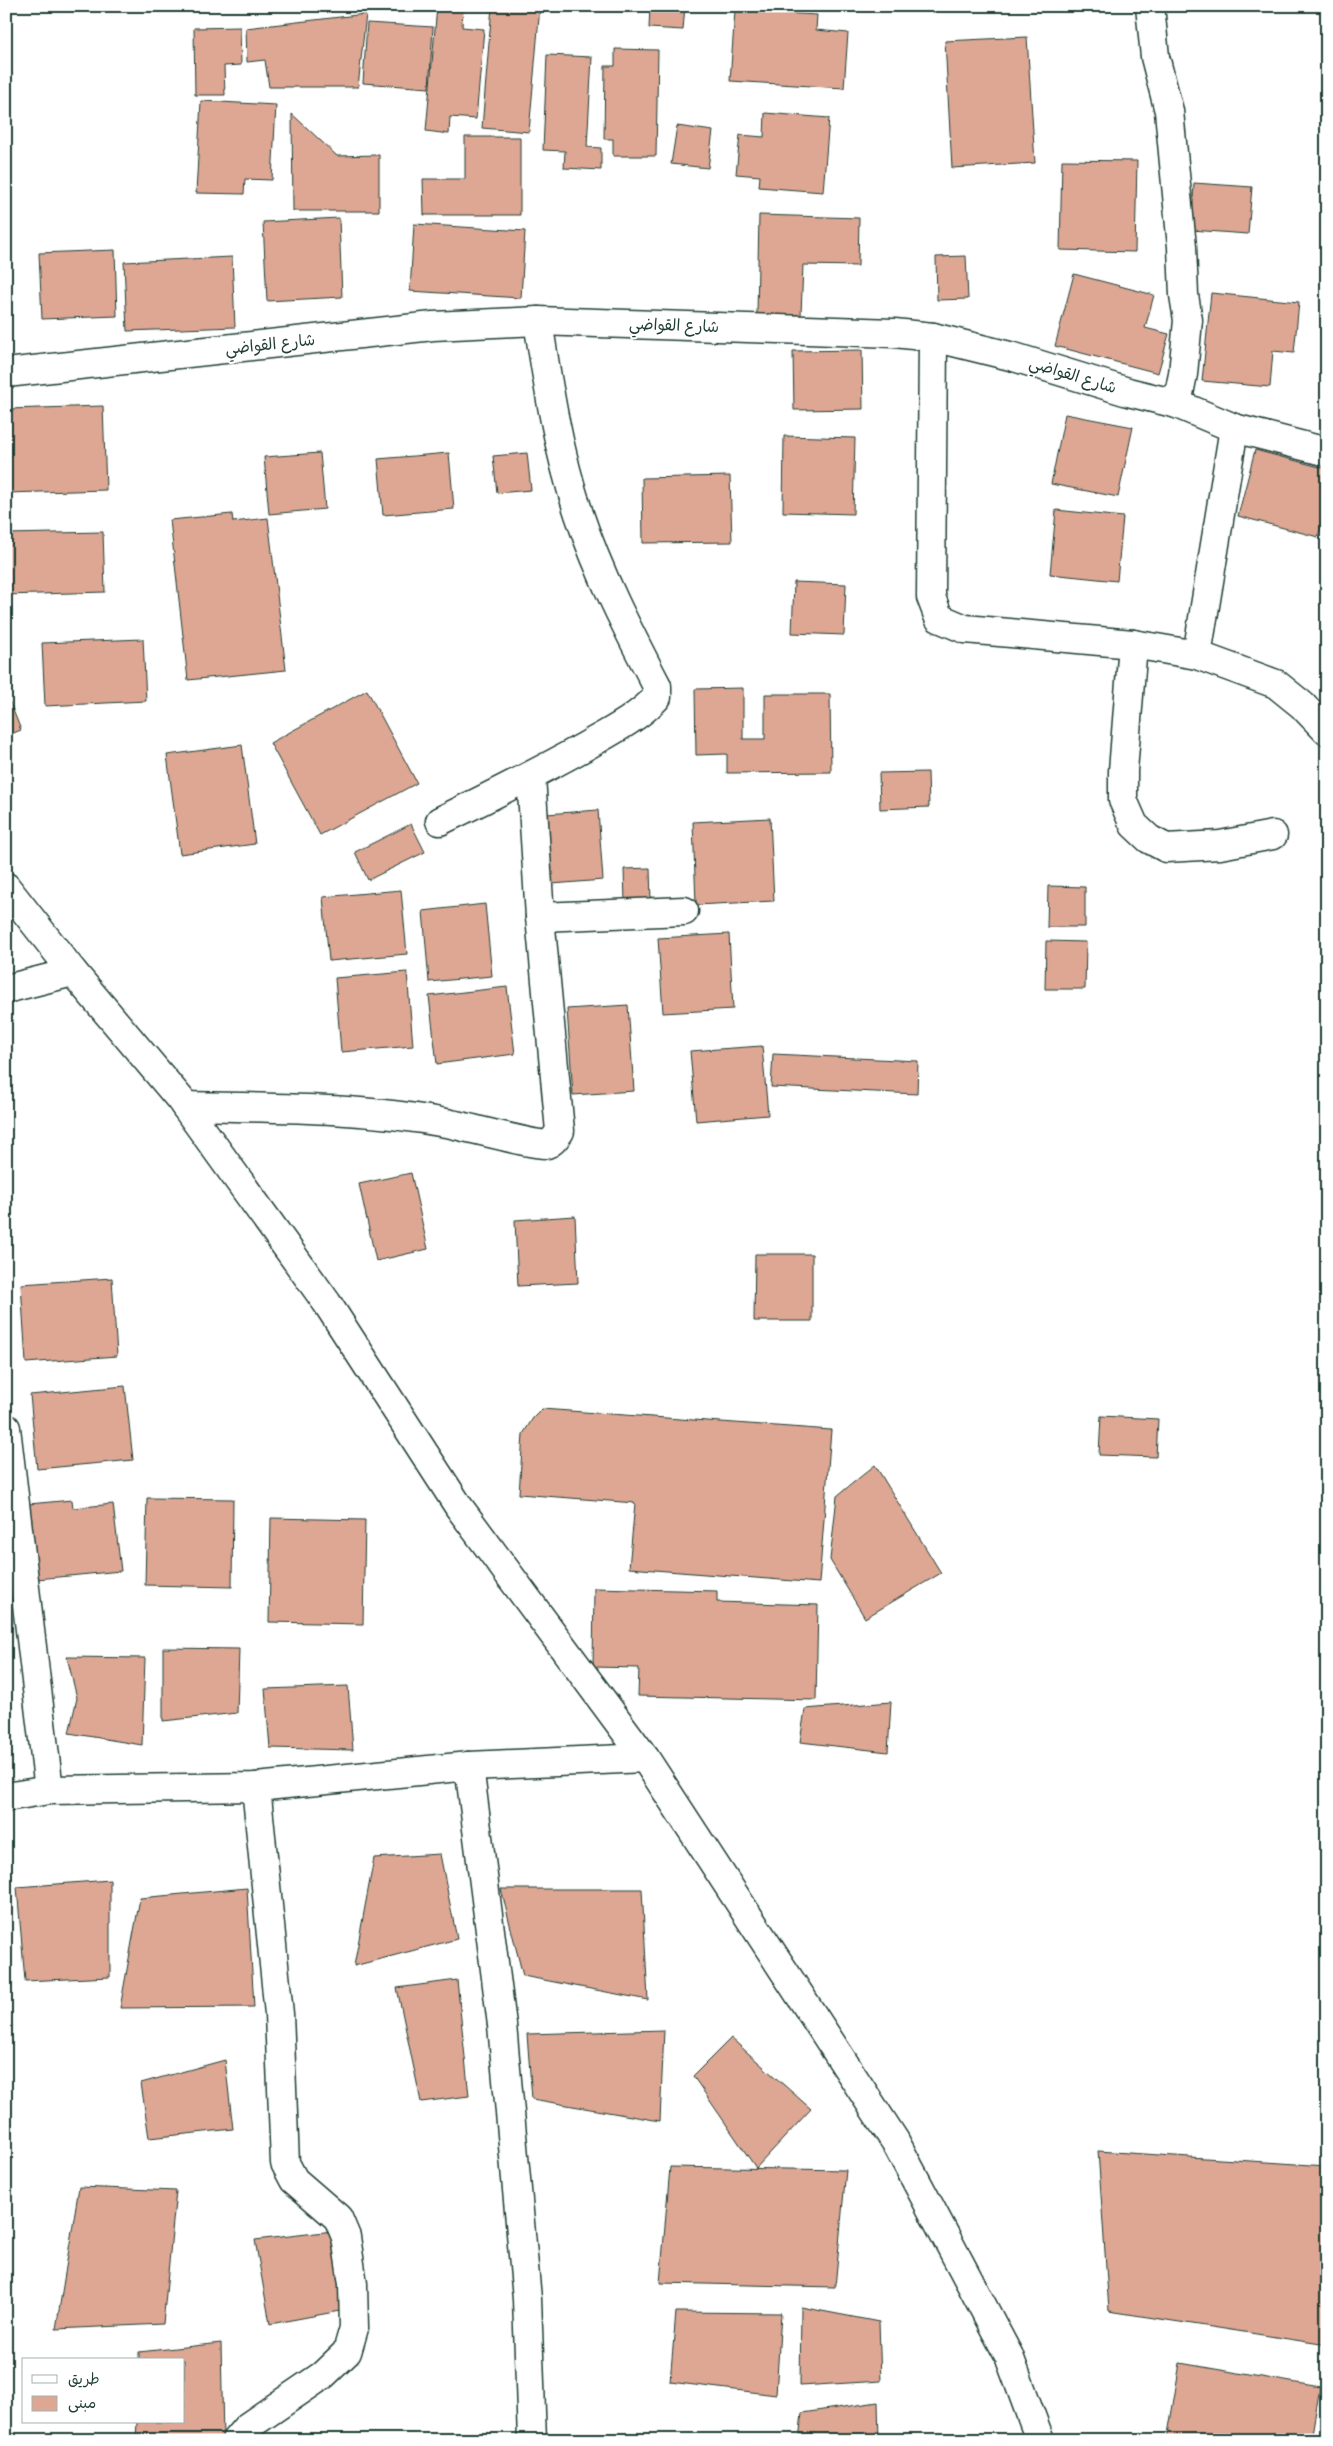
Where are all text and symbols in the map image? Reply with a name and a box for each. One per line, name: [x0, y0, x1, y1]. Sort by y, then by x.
street label: شارع القواضي: [628, 309, 720, 341]
street label: شارع القواضي: [224, 325, 316, 363]
street label: شارع القواضي: [1026, 348, 1120, 402]
legend: [22, 2358, 185, 2424]
text: طريق: [68, 2366, 100, 2392]
text: مبنى: [68, 2390, 96, 2416]

